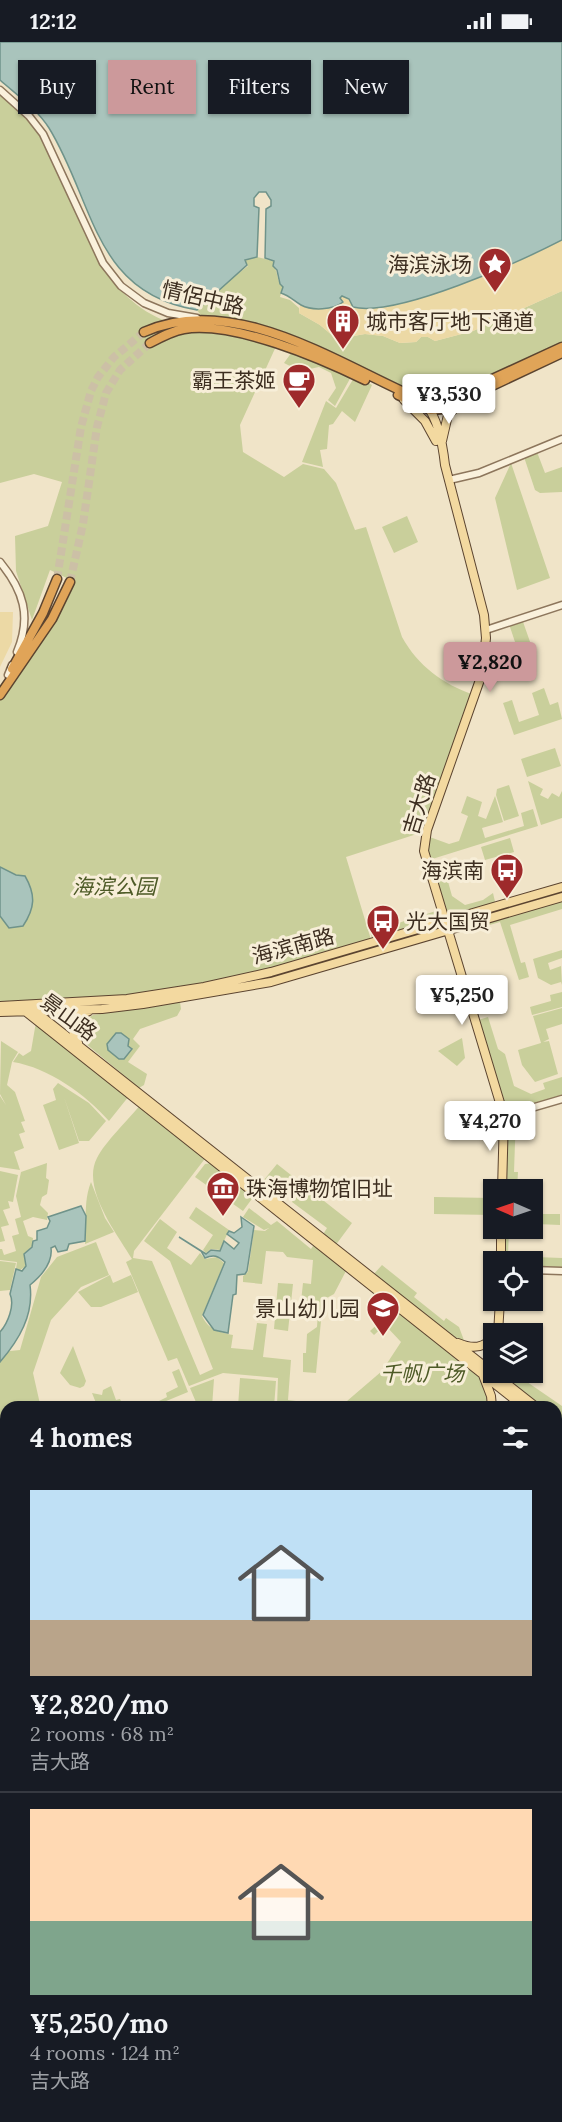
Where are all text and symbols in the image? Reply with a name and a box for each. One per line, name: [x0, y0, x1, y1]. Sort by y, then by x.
text: 12:12: [30, 7, 77, 35]
chip: Buy: [18, 60, 96, 114]
chip: Rent: [108, 60, 196, 114]
chip: Filters: [208, 60, 311, 114]
chip: New: [323, 60, 409, 114]
place icon: 海滨泳场: [477, 246, 513, 293]
place label: 海滨泳场: [388, 251, 472, 278]
street label: 情侶中路: [159, 275, 247, 321]
building icon: 城市客厅地下通道: [325, 303, 361, 350]
place label: 城市客厅地下通道: [366, 308, 534, 335]
cafe icon: 霸王茶姬: [281, 362, 317, 409]
place label: 霸王茶姬: [192, 367, 276, 394]
pin: ¥3,530: [400, 374, 498, 425]
text: ¥3,530: [416, 381, 482, 406]
pin: ¥2,820: [441, 642, 539, 693]
text: ¥2,820: [458, 649, 522, 674]
street label: 吉大路: [397, 770, 441, 838]
bus stop icon: 海滨南: [489, 852, 525, 899]
place label: 海滨南: [421, 857, 484, 884]
park label: 海滨公园: [72, 873, 159, 900]
bus stop icon: 光大国贸: [365, 903, 401, 950]
place label: 光大国贸: [406, 908, 490, 935]
street label: 海滨南路: [249, 922, 337, 970]
pin: ¥5,250: [413, 975, 511, 1026]
text: ¥5,250: [430, 982, 494, 1007]
street label: 景山路: [36, 988, 102, 1046]
pin: ¥4,270: [441, 1101, 539, 1152]
text: ¥4,270: [458, 1108, 522, 1133]
museum icon: 珠海博物馆旧址: [205, 1170, 241, 1217]
place label: 珠海博物馆旧址: [246, 1175, 393, 1202]
north arrow: [483, 1179, 543, 1239]
map controls: [483, 1179, 543, 1383]
button: locate: [483, 1251, 543, 1311]
school or university icon: 景山幼儿园: [365, 1290, 401, 1337]
place label: 景山幼儿园: [255, 1295, 360, 1322]
button: layers: [483, 1323, 543, 1383]
park label: 千帆广场: [380, 1360, 466, 1387]
text: 4 homes: [30, 1421, 132, 1454]
icon: filters: [499, 1421, 532, 1454]
icon: home: [227, 1529, 335, 1637]
text: ¥2,820/mo: [30, 1688, 169, 1721]
text: 2 rooms · 68 m²: [30, 1721, 174, 1746]
text: 吉大路: [30, 1749, 90, 1774]
icon: home: [227, 1848, 335, 1956]
text: ¥5,250/mo: [30, 2007, 168, 2040]
text: 4 rooms · 124 m²: [30, 2040, 180, 2065]
text: 吉大路: [30, 2068, 90, 2093]

